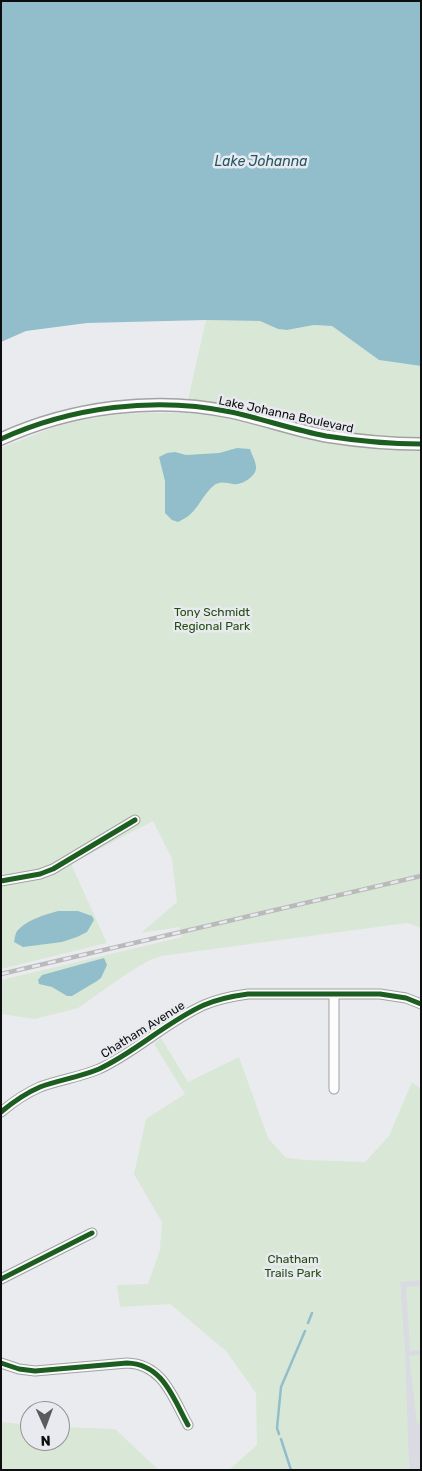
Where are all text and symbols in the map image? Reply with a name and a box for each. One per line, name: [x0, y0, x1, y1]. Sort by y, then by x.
water label: Lake Johanna: [215, 154, 307, 170]
street label: Lake Johanna Boulevard: [217, 394, 355, 436]
park label: Tony Schmidt Regional Park: [174, 606, 250, 634]
street label: Chatham Avenue: [98, 998, 188, 1062]
park label: Chatham Trails Park: [265, 1253, 321, 1281]
north arrow: [20, 1401, 70, 1451]
text: N: [40, 1432, 51, 1449]

